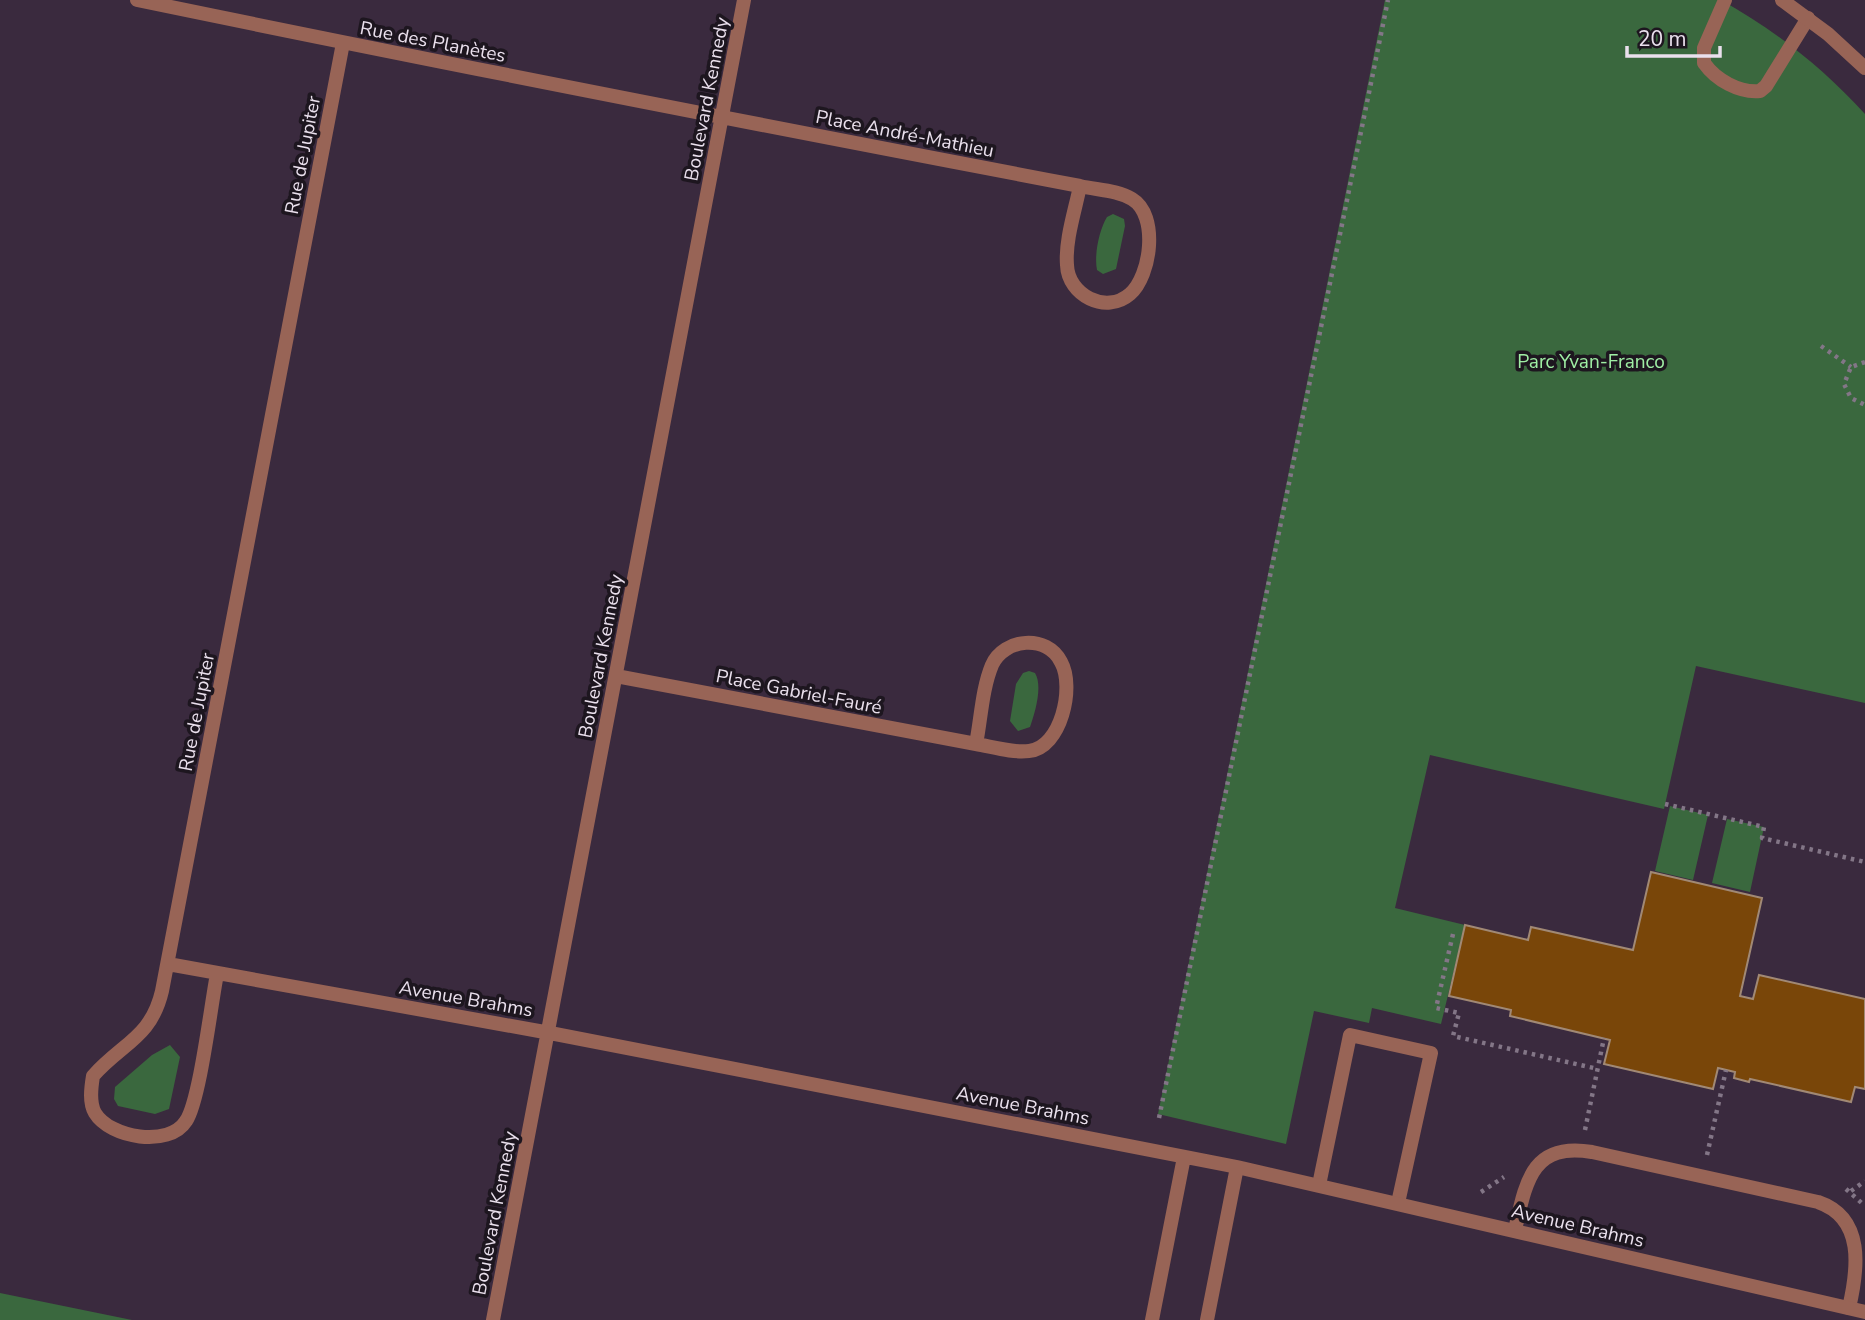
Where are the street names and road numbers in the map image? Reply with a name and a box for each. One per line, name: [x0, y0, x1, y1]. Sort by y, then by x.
street label: Rue des Planètes: [358, 15, 508, 69]
street label: Boulevard Kennedy: [678, 15, 736, 183]
street label: Rue de Jupiter: [279, 94, 327, 217]
street label: Place André-Mathieu: [813, 104, 996, 164]
street label: Boulevard Kennedy: [572, 572, 630, 740]
street label: Rue de Jupiter: [173, 651, 221, 774]
street label: Place Gabriel-Fauré: [714, 663, 884, 721]
street label: Avenue Brahms: [397, 974, 535, 1024]
street label: Avenue Brahms: [954, 1080, 1092, 1132]
street label: Boulevard Kennedy: [466, 1129, 524, 1297]
street label: Avenue Brahms: [1509, 1198, 1647, 1254]

